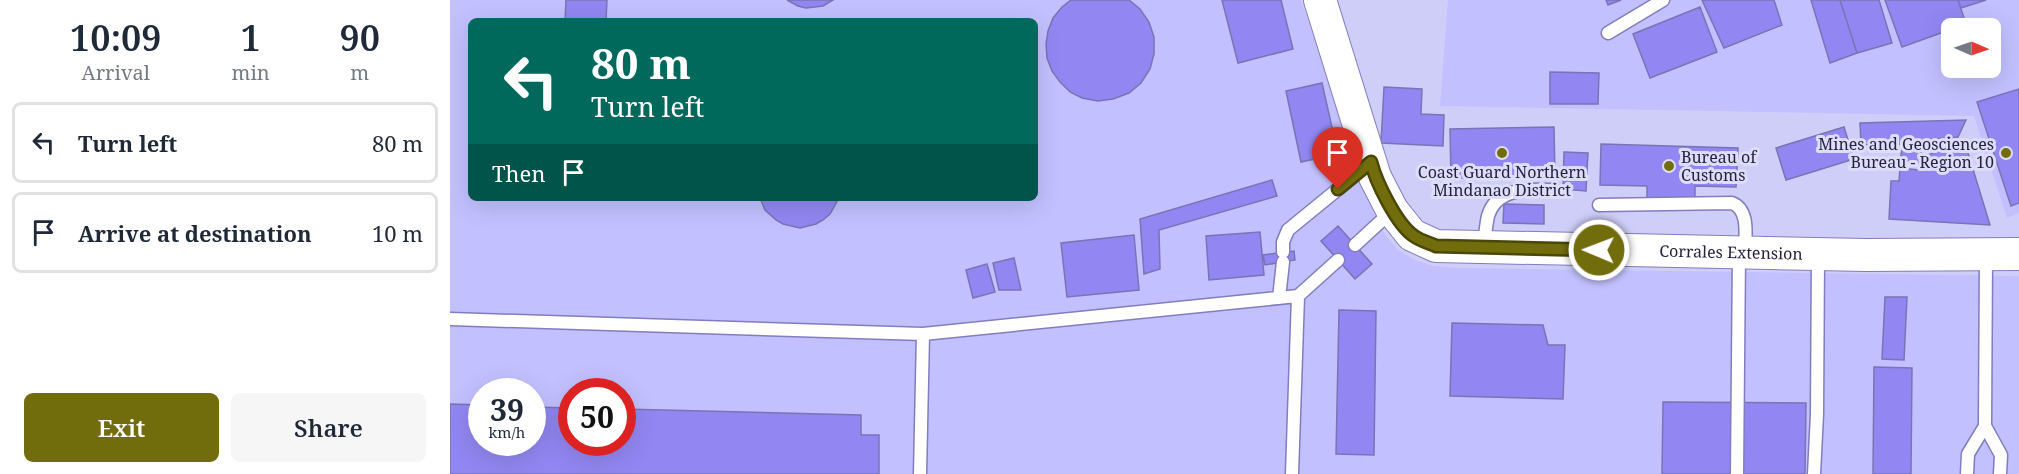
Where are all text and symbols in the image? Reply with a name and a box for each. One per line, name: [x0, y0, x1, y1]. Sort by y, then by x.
text: 10:09: [70, 13, 162, 62]
text: 1: [240, 13, 261, 62]
text: 90: [340, 13, 380, 62]
north arrow: [1941, 18, 2001, 78]
map controls: [1941, 18, 2001, 78]
text: 80 m: [591, 34, 691, 91]
icon: left: [492, 42, 570, 120]
text: Arrival: [82, 59, 150, 86]
text: min: [231, 59, 270, 86]
text: m: [350, 59, 369, 86]
text: Turn left: [591, 88, 704, 125]
icon: left: [27, 126, 60, 159]
pin: [1312, 127, 1363, 189]
text: Turn left: [78, 128, 177, 158]
text: 80 m: [372, 128, 423, 158]
place label: Mines and Geosciences Bureau - Region 10: [1818, 133, 1994, 173]
icon: arrive: [1321, 136, 1354, 169]
marker: Coast Guard Northern Mindanao District: [1495, 146, 1509, 160]
place label: Bureau of Customs: [1681, 146, 1758, 186]
marker: Mines and Geosciences Bureau - Region 10: [1999, 146, 2013, 160]
icon: arrive: [557, 156, 590, 189]
text: Then: [492, 158, 545, 188]
marker: Bureau of Customs: [1662, 159, 1676, 173]
place label: Coast Guard Northern Mindanao District: [1418, 161, 1586, 201]
icon: arrive: [27, 216, 60, 249]
text: Arrive at destination: [78, 218, 312, 248]
text: 10 m: [372, 218, 423, 248]
position arrow: [1567, 218, 1631, 282]
street label: Corrales Extension: [1659, 240, 1803, 265]
speed limit sign: 50: [558, 378, 636, 456]
text: 39: [490, 389, 524, 430]
button: Exit: [24, 393, 219, 462]
button: Share: [231, 393, 426, 462]
text: km/h: [489, 422, 525, 442]

